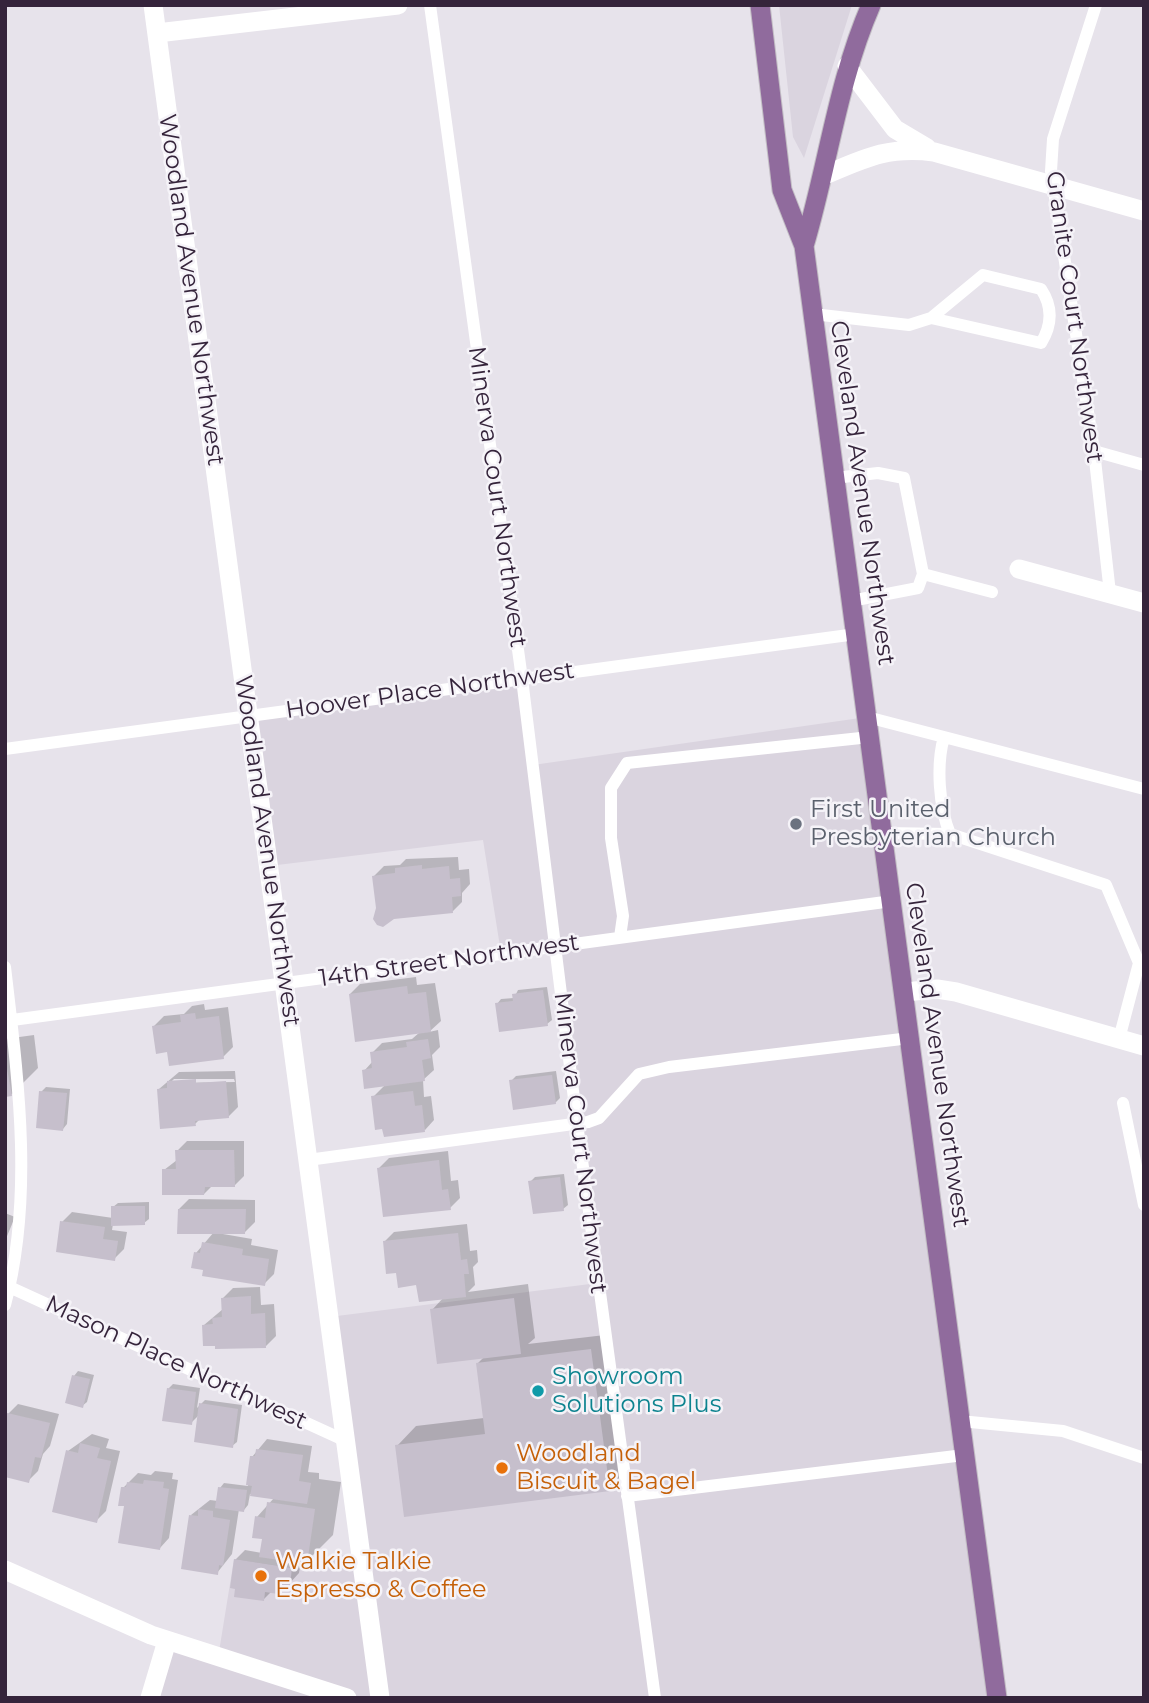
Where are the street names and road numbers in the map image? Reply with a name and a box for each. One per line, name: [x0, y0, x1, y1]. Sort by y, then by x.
street label: Woodland Avenue Northwest: [152, 112, 230, 468]
street label: Granite Court Northwest: [1039, 169, 1109, 465]
street label: Cleveland Avenue Northwest: [824, 319, 900, 667]
street label: Minerva Court Northwest: [462, 345, 532, 649]
street label: Hoover Place Northwest: [284, 656, 576, 726]
street label: Woodland Avenue Northwest: [228, 673, 306, 1029]
street label: Cleveland Avenue Northwest: [899, 881, 975, 1229]
street label: 14th Street Northwest: [317, 928, 581, 994]
street label: Minerva Court Northwest: [547, 991, 613, 1295]
street label: Mason Place Northwest: [41, 1290, 311, 1436]

